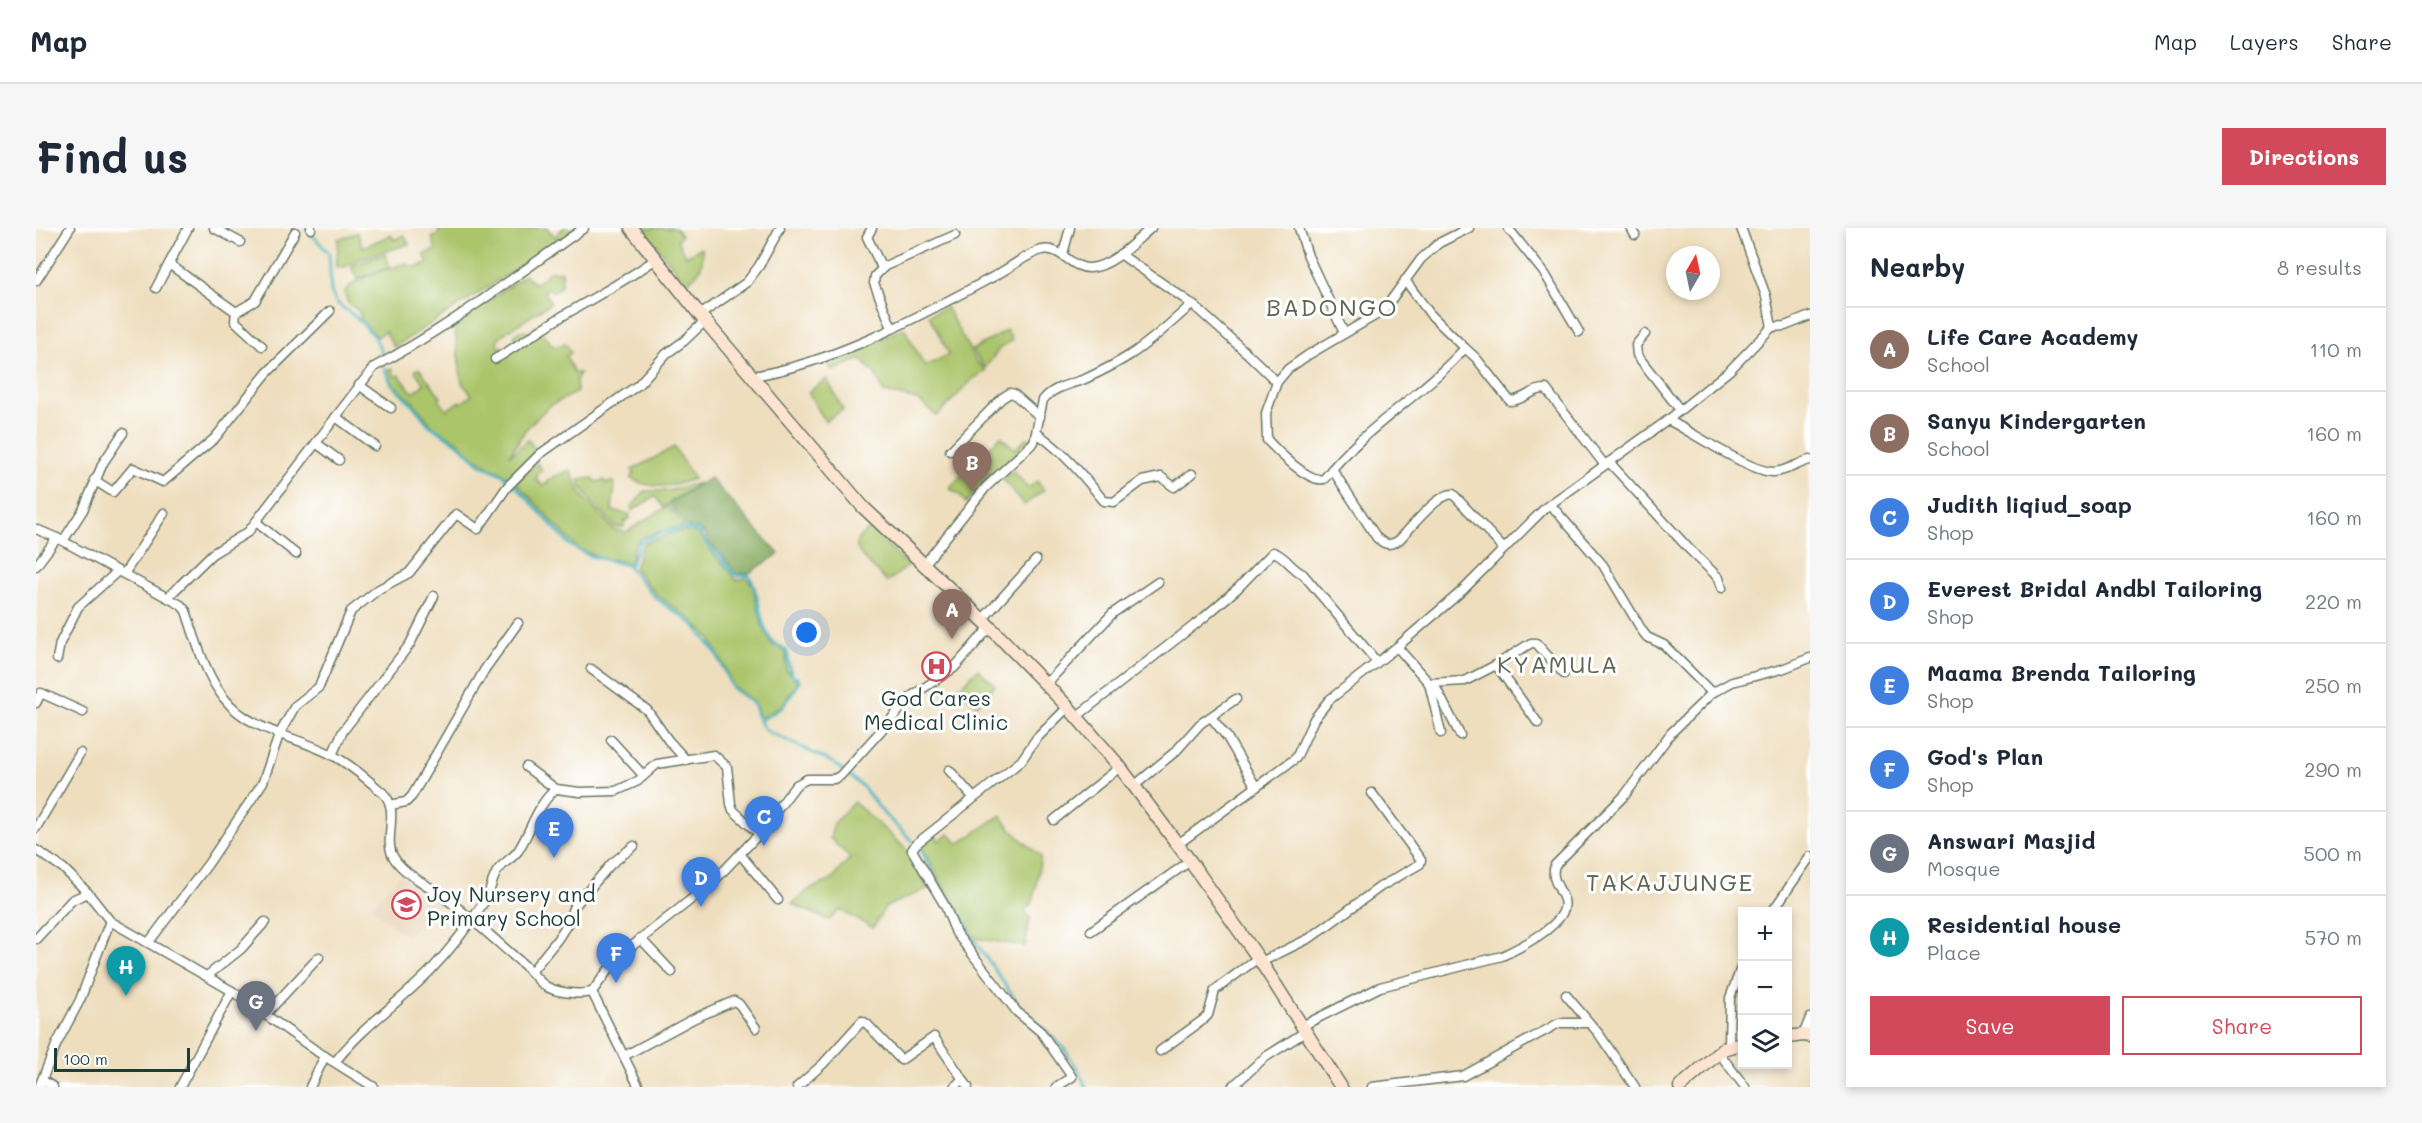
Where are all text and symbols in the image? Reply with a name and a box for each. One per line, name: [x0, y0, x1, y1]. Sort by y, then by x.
text: Map: [30, 23, 87, 59]
text: Map: [2154, 28, 2197, 55]
text: Layers: [2230, 28, 2299, 55]
text: Share: [2332, 28, 2392, 55]
button: Directions: [2222, 128, 2386, 185]
text: Find us: [36, 129, 188, 184]
north arrow: [1666, 246, 1720, 300]
text: Nearby: [1870, 250, 1965, 284]
text: 8 results: [2277, 254, 2362, 280]
district label: BADONGO: [1266, 291, 1398, 322]
text: Life Care Academy: [1927, 322, 2138, 351]
text: A: [1883, 336, 1896, 362]
text: 110 m: [2309, 336, 2362, 362]
text: School: [1927, 351, 1990, 377]
text: Sanyu Kindergarten: [1927, 406, 2146, 435]
text: B: [1883, 420, 1896, 446]
text: 160 m: [2306, 420, 2362, 446]
text: School: [1927, 435, 1990, 461]
pin: B: [952, 442, 992, 492]
text: Judith liqiud_soap: [1927, 490, 2132, 519]
text: C: [1882, 504, 1897, 530]
text: 160 m: [2306, 504, 2362, 530]
text: Shop: [1927, 519, 1974, 545]
text: Everest Bridal Andbl Tailoring: [1927, 574, 2262, 603]
text: D: [1882, 588, 1897, 614]
text: 220 m: [2305, 588, 2362, 614]
pin: A: [932, 590, 972, 639]
text: Shop: [1927, 603, 1974, 629]
your location: [792, 618, 821, 647]
district label: KYAMULA: [1497, 648, 1619, 679]
hospital icon: God Cares Medical Clinic: [920, 650, 952, 682]
text: Maama Brenda Tailoring: [1927, 658, 2196, 687]
text: E: [1883, 672, 1896, 698]
text: 250 m: [2305, 672, 2362, 698]
place label: God Cares Medical Clinic: [864, 684, 1008, 735]
text: Shop: [1927, 687, 1974, 713]
text: God's Plan: [1927, 742, 2043, 771]
text: F: [1883, 756, 1896, 782]
text: 290 m: [2304, 756, 2362, 782]
text: Shop: [1927, 771, 1974, 797]
pin: C: [744, 796, 784, 846]
pin: E: [534, 808, 574, 858]
text: Answari Masjid: [1927, 826, 2095, 855]
text: G: [1882, 840, 1897, 866]
text: 500 m: [2303, 840, 2362, 866]
text: Mosque: [1927, 855, 2001, 881]
pin: D: [682, 858, 720, 907]
district label: TAKAJJUNGE: [1586, 866, 1754, 897]
place label: Joy Nursery and Primary School: [427, 880, 596, 931]
school or university icon: Joy Nursery and Primary School: [390, 889, 422, 921]
map controls: [1738, 907, 1792, 1069]
button: +: [1738, 907, 1792, 961]
text: Residential house: [1927, 910, 2121, 939]
text: H: [1881, 924, 1898, 950]
text: 570 m: [2305, 924, 2362, 950]
pin: F: [596, 934, 636, 983]
text: Place: [1927, 939, 1981, 965]
pin: H: [106, 946, 146, 996]
button: −: [1738, 961, 1792, 1015]
pin: G: [236, 982, 276, 1031]
button: Save: [1870, 996, 2110, 1055]
button: Share: [2122, 996, 2362, 1055]
button: layers: [1738, 1015, 1792, 1069]
scale bar: [54, 1045, 190, 1072]
text: 100 m: [63, 1048, 108, 1069]

